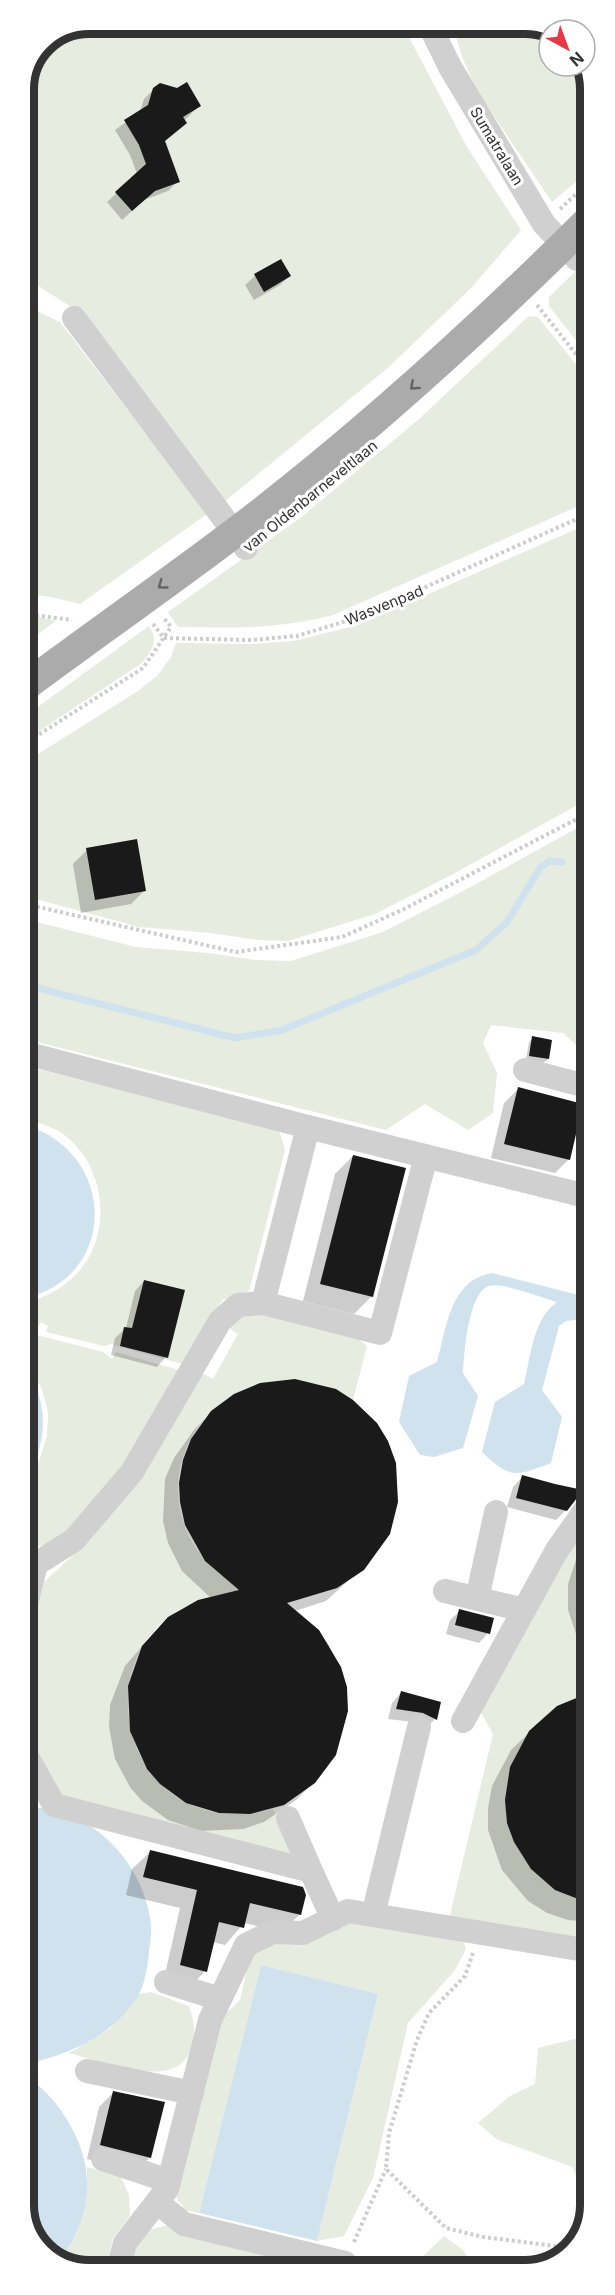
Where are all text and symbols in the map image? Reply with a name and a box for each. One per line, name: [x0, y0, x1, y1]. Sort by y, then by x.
north arrow: [537, 18, 597, 78]
text: N: [566, 48, 588, 71]
street label: Sumatralaan: [466, 103, 528, 189]
one-way arrow: [410, 379, 420, 390]
street label: van Oldenbarneveltlaan: [239, 436, 381, 556]
one-way arrow: [158, 578, 169, 589]
street label: Wasvenpad: [342, 581, 426, 629]

